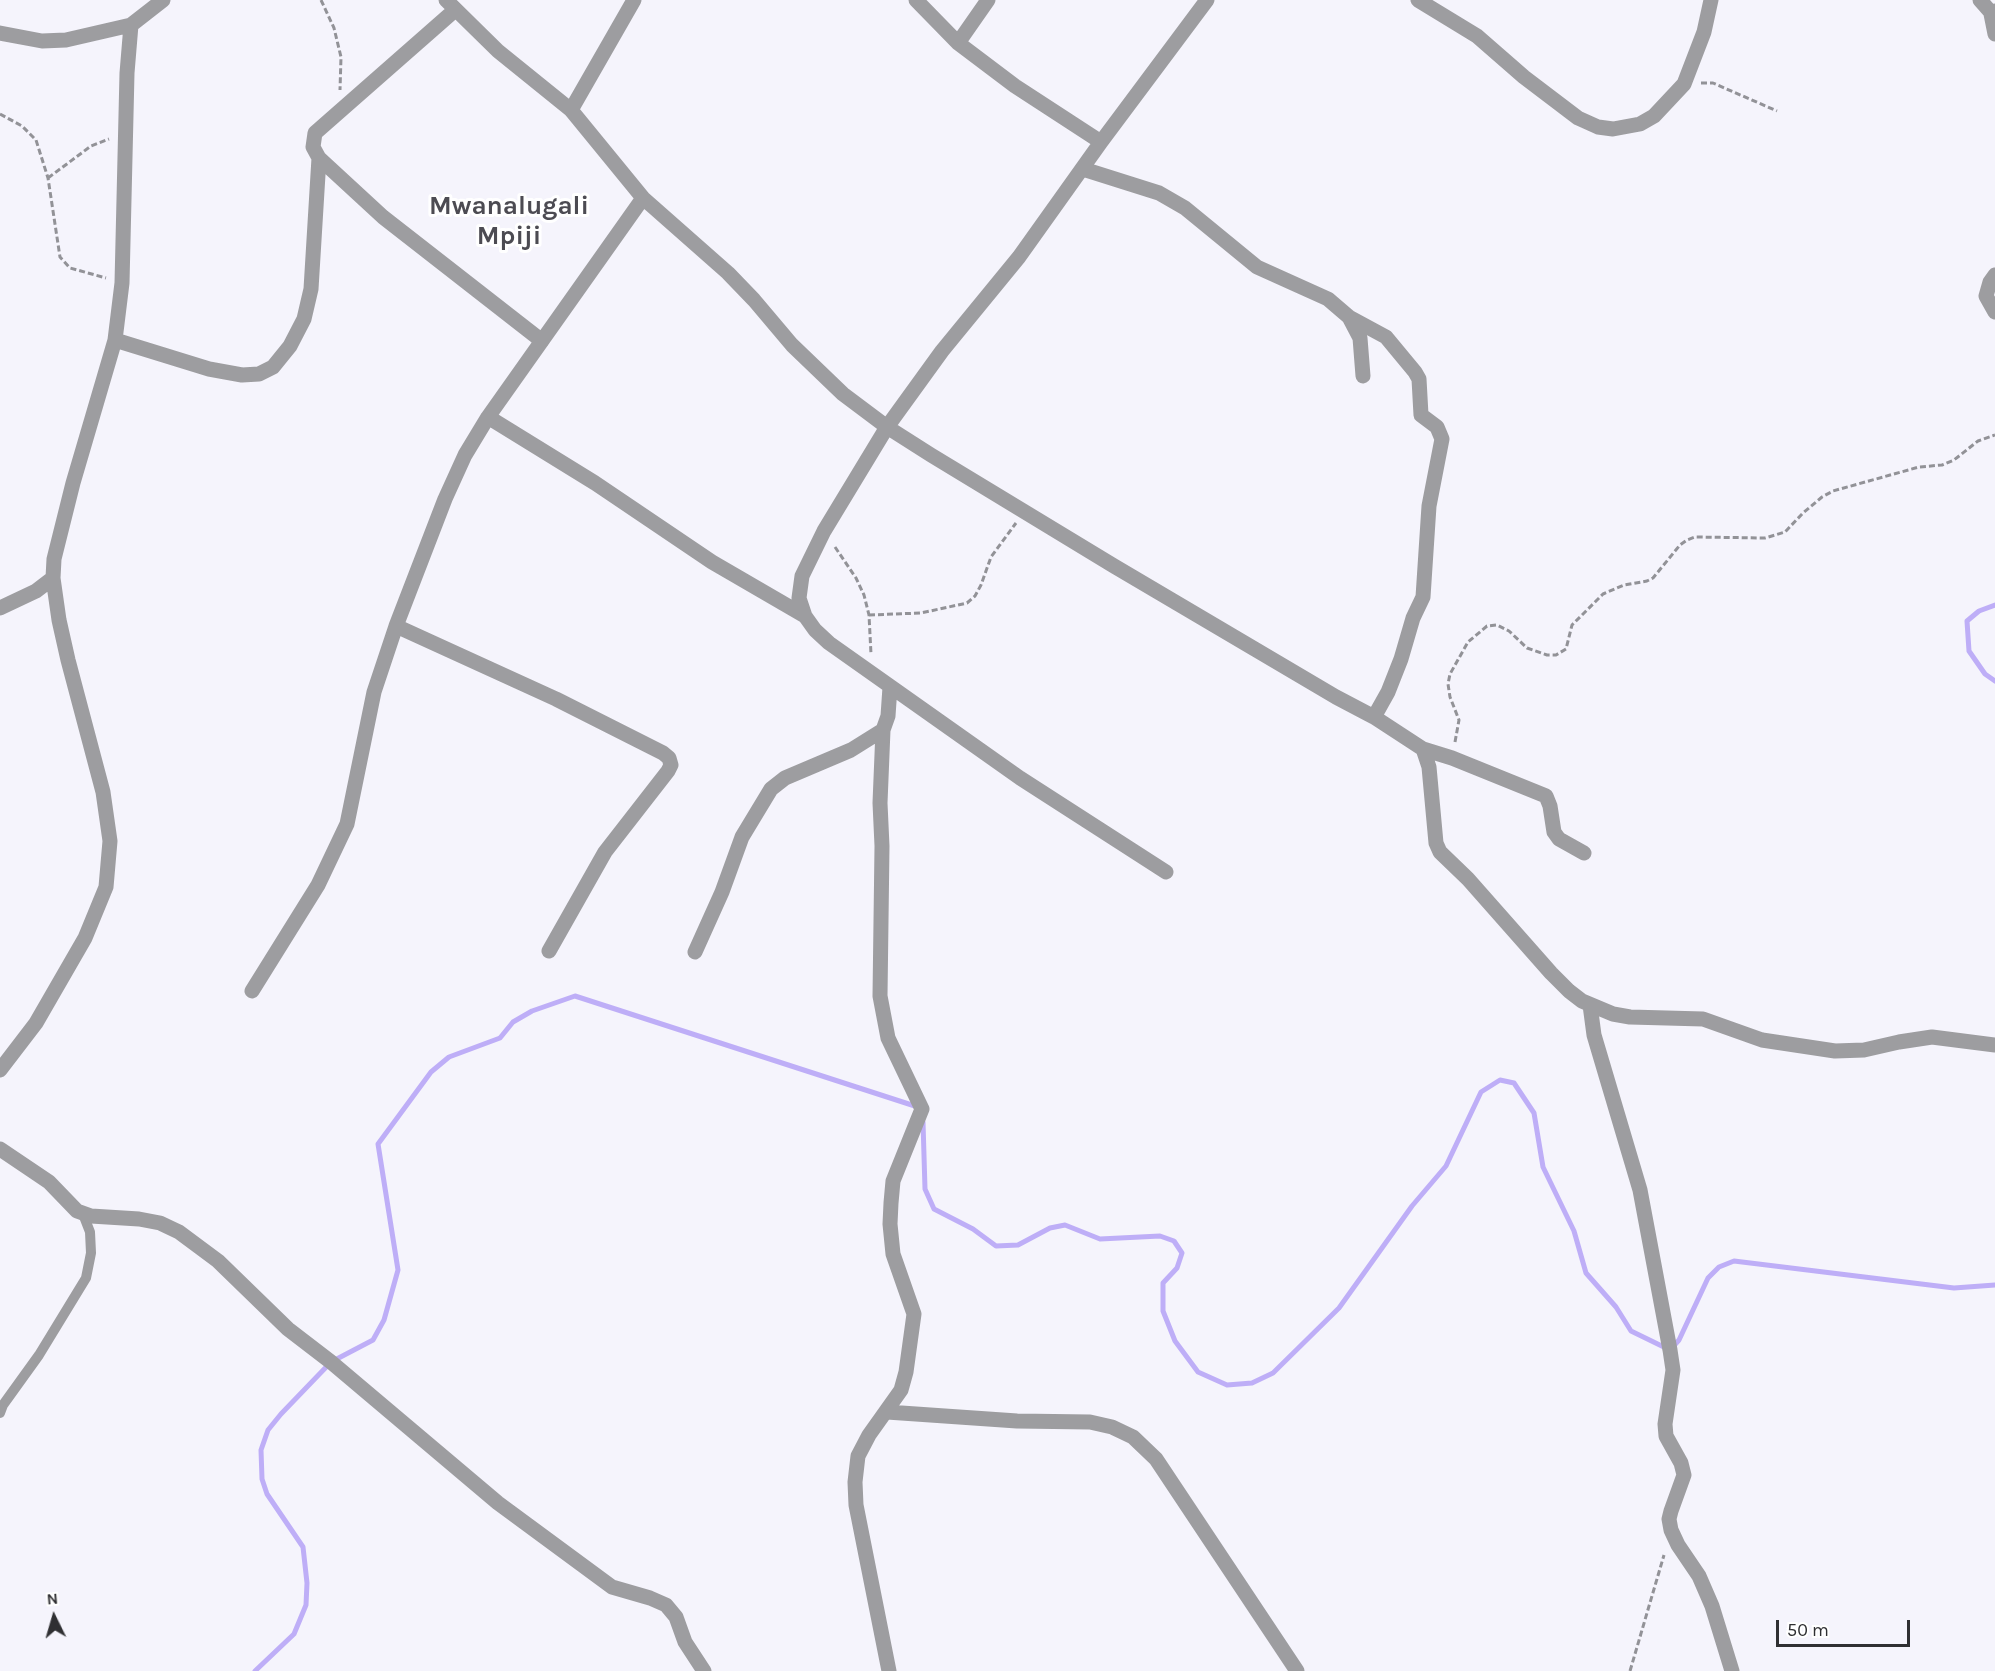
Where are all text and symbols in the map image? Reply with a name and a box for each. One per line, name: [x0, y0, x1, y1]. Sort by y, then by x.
district label: Mwanalugali Mpiji: [429, 191, 589, 252]
north arrow: [24, 1587, 84, 1647]
text: N: [46, 1589, 59, 1609]
scale bar: [1779, 1608, 1912, 1646]
text: 50 m: [1787, 1619, 1829, 1641]

